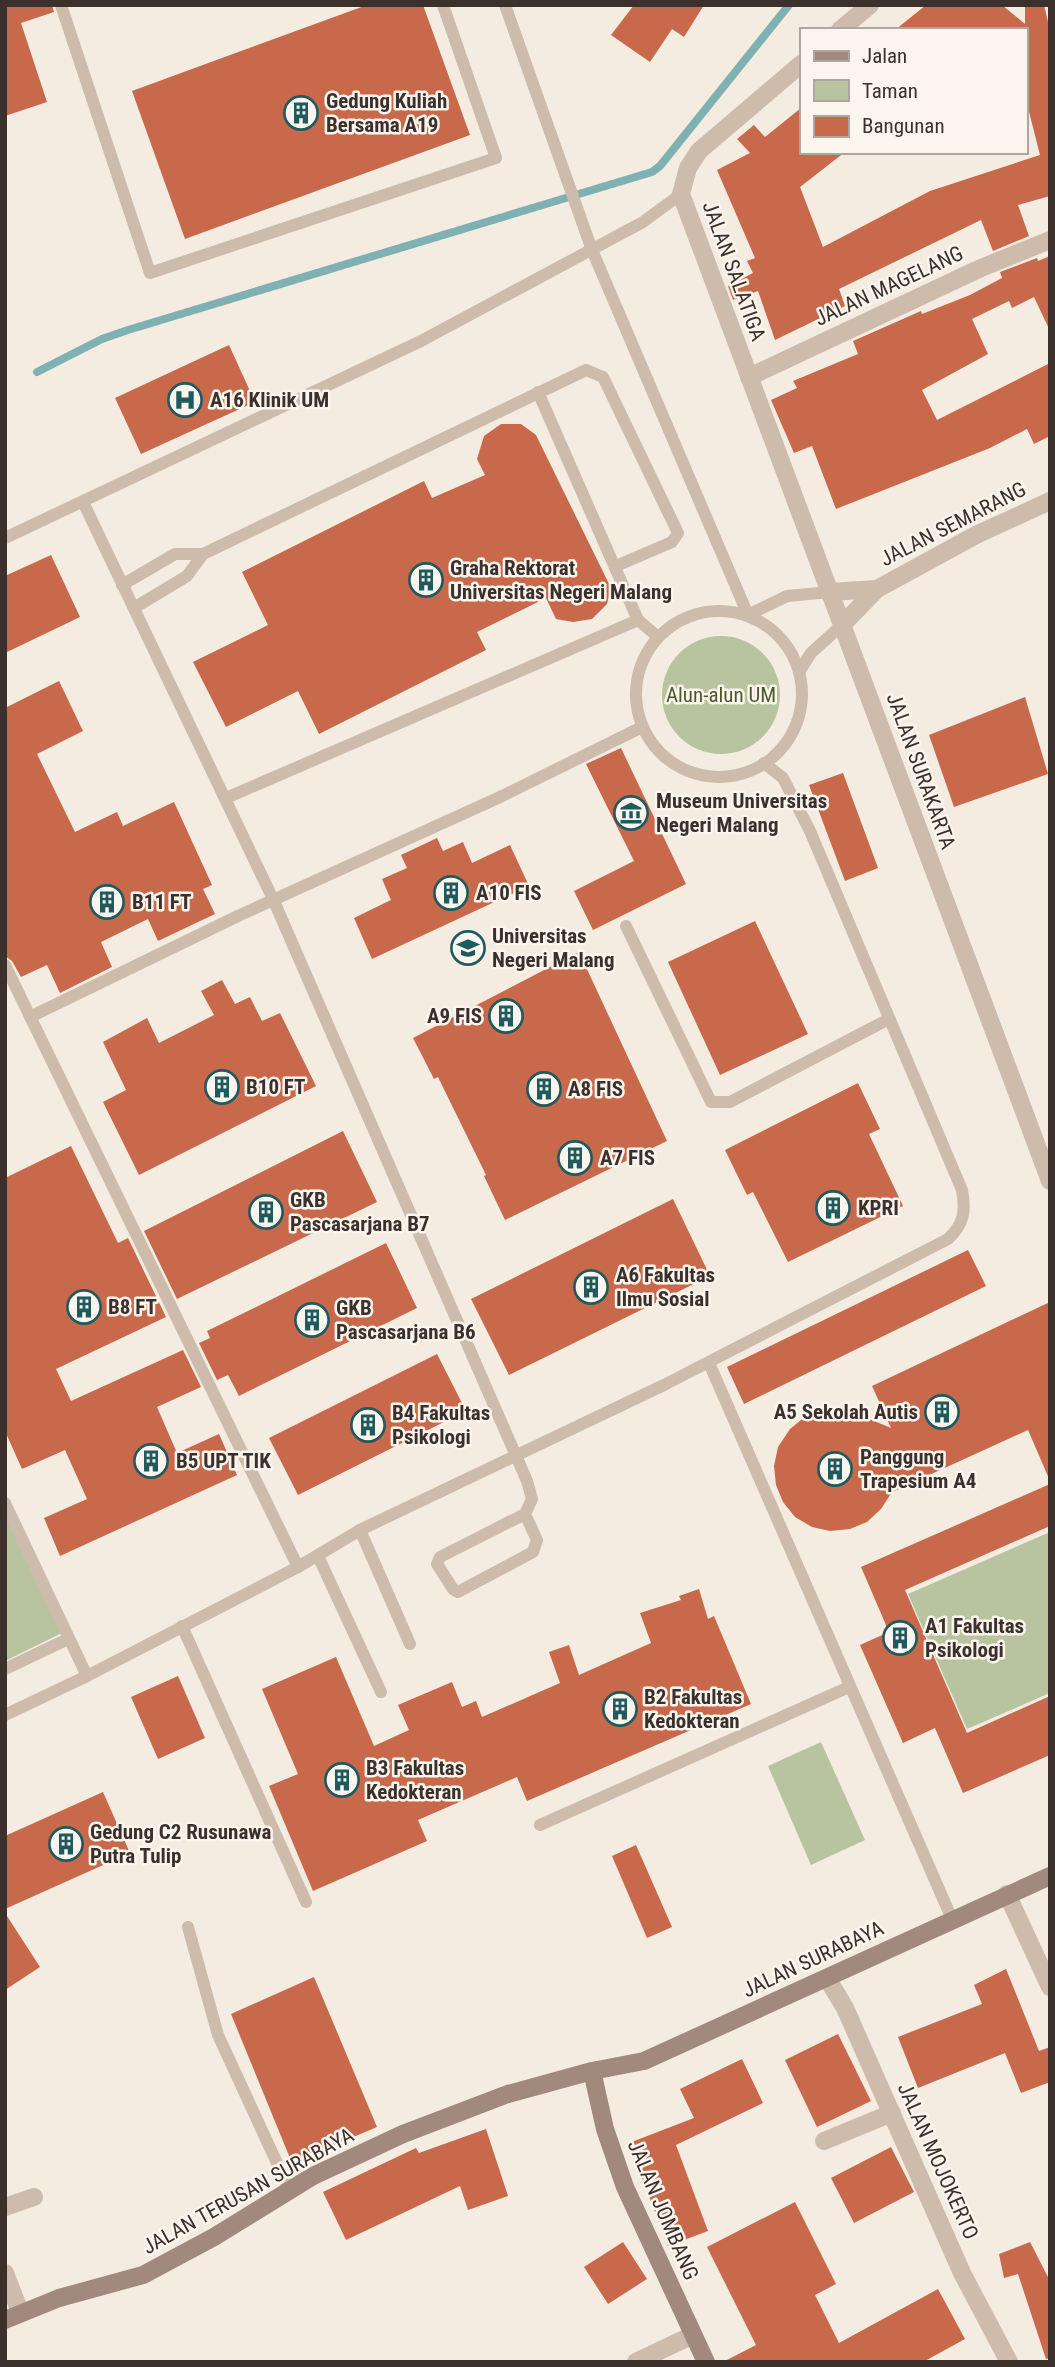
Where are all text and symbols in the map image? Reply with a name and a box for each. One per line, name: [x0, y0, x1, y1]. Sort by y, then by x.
legend: [800, 28, 1027, 154]
text: Jalan: [862, 44, 907, 68]
text: Taman: [862, 79, 918, 103]
place label: Gedung Kuliah Bersama A19: [326, 89, 447, 137]
building icon: Gedung Kuliah Bersama A19: [282, 94, 320, 132]
text: Bangunan: [862, 114, 945, 138]
street label: JALAN SALATIGA: [698, 198, 770, 344]
street label: JALAN MAGELANG: [811, 241, 967, 331]
hospital icon: A16 Klinik UM: [166, 381, 204, 419]
place label: A16 Klinik UM: [210, 388, 329, 412]
street label: JALAN SEMARANG: [876, 477, 1030, 571]
place label: Graha Rektorat Universitas Negeri Malang: [450, 556, 672, 604]
building icon: Graha Rektorat Universitas Negeri Malang: [407, 561, 445, 599]
park label: Alun-alun UM: [666, 683, 776, 707]
street label: JALAN SURAKARTA: [882, 690, 960, 852]
place label: Museum Universitas Negeri Malang: [656, 789, 827, 837]
museum icon: Museum Universitas Negeri Malang: [612, 794, 650, 832]
building icon: A10 FIS: [432, 874, 470, 912]
place label: A10 FIS: [476, 881, 542, 905]
building icon: B11 FT: [88, 883, 126, 921]
place label: B11 FT: [132, 890, 191, 914]
place label: Universitas Negeri Malang: [492, 924, 615, 972]
school or university icon: Universitas Negeri Malang: [449, 929, 487, 967]
building icon: A9 FIS: [487, 997, 525, 1035]
place label: A9 FIS: [427, 1004, 482, 1028]
building icon: B10 FT: [203, 1068, 241, 1106]
building icon: A8 FIS: [525, 1070, 563, 1108]
place label: B10 FT: [246, 1075, 305, 1099]
place label: A8 FIS: [568, 1077, 623, 1101]
building icon: A7 FIS: [556, 1139, 594, 1177]
place label: A7 FIS: [600, 1146, 655, 1170]
place label: GKB Pascasarjana B7: [290, 1188, 430, 1236]
building icon: KPRI: [814, 1189, 852, 1227]
building icon: GKB Pascasarjana B7: [247, 1193, 285, 1231]
place label: KPRI: [858, 1196, 899, 1220]
place label: A6 Fakultas Ilmu Sosial: [616, 1263, 715, 1311]
building icon: A6 Fakultas Ilmu Sosial: [572, 1268, 610, 1306]
building icon: B8 FT: [65, 1288, 103, 1326]
place label: B8 FT: [108, 1295, 157, 1319]
place label: GKB Pascasarjana B6: [336, 1296, 476, 1344]
building icon: GKB Pascasarjana B6: [293, 1301, 331, 1339]
building icon: A5 Sekolah Autis: [923, 1393, 961, 1431]
place label: A5 Sekolah Autis: [774, 1400, 918, 1424]
place label: B4 Fakultas Psikologi: [392, 1401, 490, 1449]
building icon: B4 Fakultas Psikologi: [349, 1406, 387, 1444]
building icon: B5 UPT TIK: [132, 1442, 170, 1480]
place label: Panggung Trapesium A4: [860, 1445, 976, 1493]
place label: B5 UPT TIK: [176, 1449, 271, 1473]
building icon: Panggung Trapesium A4: [816, 1450, 854, 1488]
place label: A1 Fakultas Psikologi: [925, 1614, 1024, 1662]
building icon: A1 Fakultas Psikologi: [881, 1619, 919, 1657]
place label: B2 Fakultas Kedokteran: [644, 1685, 742, 1733]
building icon: B2 Fakultas Kedokteran: [601, 1690, 639, 1728]
place label: B3 Fakultas Kedokteran: [366, 1756, 464, 1804]
building icon: B3 Fakultas Kedokteran: [323, 1761, 361, 1799]
place label: Gedung C2 Rusunawa Putra Tulip: [90, 1820, 272, 1868]
building icon: Gedung C2 Rusunawa Putra Tulip: [47, 1825, 85, 1863]
street label: JALAN SURABAYA: [739, 1916, 887, 2002]
street label: JALAN MOJOKERTO: [893, 2079, 983, 2243]
street label: JALAN TERUSAN SURABAYA: [138, 2123, 358, 2259]
street label: JALAN JOMBANG: [623, 2136, 703, 2284]

